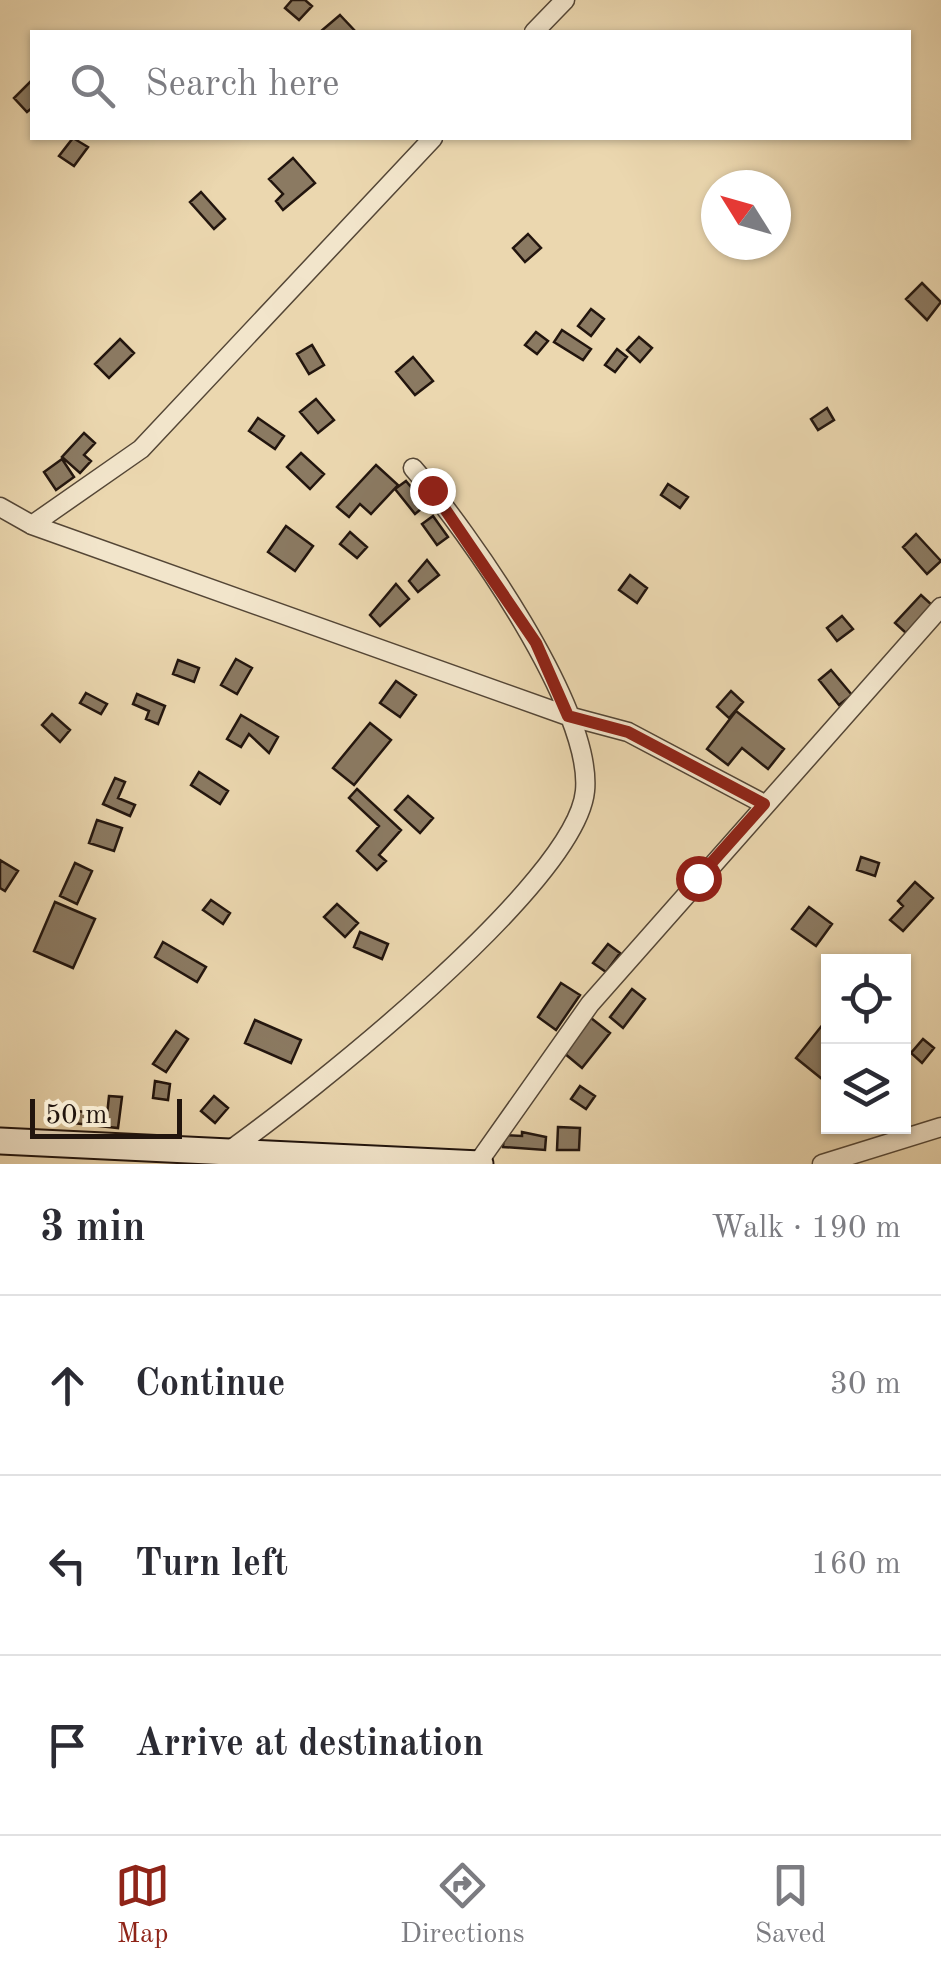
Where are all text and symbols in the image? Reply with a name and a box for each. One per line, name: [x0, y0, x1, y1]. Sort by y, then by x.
search box: [30, 30, 911, 140]
icon: search: [65, 58, 120, 113]
text: Search here: [145, 66, 340, 104]
north arrow: [701, 170, 791, 260]
route end: [410, 468, 456, 514]
route start: [676, 856, 722, 902]
map controls: [821, 954, 911, 1134]
button: locate: [821, 954, 911, 1044]
button: layers: [821, 1044, 911, 1134]
scale bar: [30, 1094, 182, 1138]
text: 50 m: [45, 1102, 108, 1130]
text: 3 min: [40, 1208, 146, 1250]
text: Walk · 190 m: [711, 1213, 901, 1245]
icon: ahead: [40, 1358, 95, 1413]
text: Continue: [135, 1366, 285, 1404]
text: 30 m: [830, 1369, 901, 1401]
icon: left: [40, 1538, 95, 1593]
text: Turn left: [135, 1546, 288, 1584]
text: 160 m: [811, 1549, 901, 1581]
icon: arrive: [40, 1718, 95, 1773]
text: Arrive at destination: [135, 1726, 484, 1764]
tab: Map: [115, 1858, 170, 1953]
tab: Directions: [400, 1858, 525, 1953]
tab: Saved: [755, 1858, 826, 1953]

